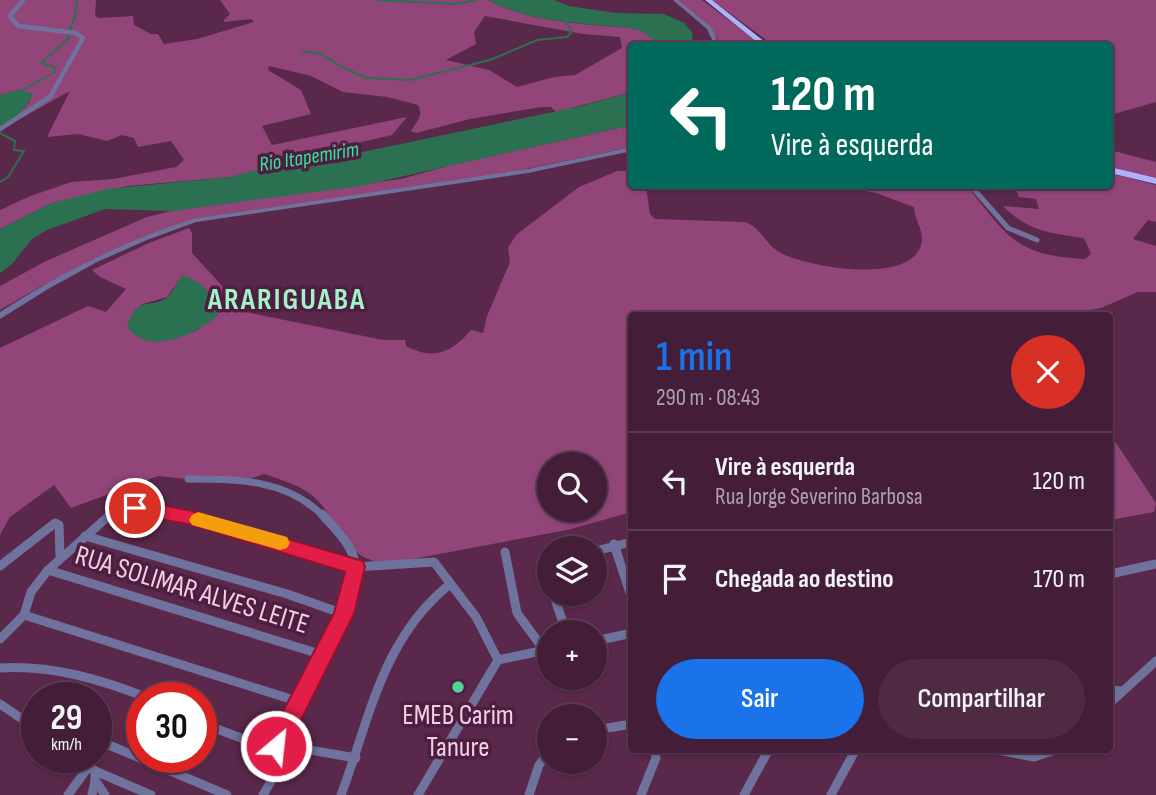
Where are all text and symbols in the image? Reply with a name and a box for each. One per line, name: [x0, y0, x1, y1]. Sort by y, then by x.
text: 120 m: [771, 66, 876, 125]
icon: left: [656, 70, 747, 161]
text: Vire à esquerda: [771, 126, 934, 165]
water label: Rio Itapemirim: [257, 137, 361, 177]
district label: ARARIGUABA: [207, 282, 366, 318]
text: 1 min: [656, 332, 732, 383]
button: close: [1011, 335, 1085, 409]
text: 290 m · 08:43: [656, 384, 760, 412]
map controls: [537, 452, 607, 774]
button: search: [537, 452, 607, 522]
text: Vire à esquerda: [715, 452, 855, 483]
icon: left: [656, 462, 694, 500]
text: 120 m: [1032, 466, 1085, 497]
pin: [105, 478, 165, 538]
text: Rua Jorge Severino Barbosa: [715, 483, 923, 511]
icon: arrive: [116, 489, 154, 527]
button: layers: [537, 536, 607, 606]
street label: RUA SOLIMAR ALVES LEITE: [71, 539, 313, 641]
icon: arrive: [656, 560, 694, 598]
text: Chegada ao destino: [715, 564, 894, 595]
text: 170 m: [1033, 564, 1085, 595]
button: +: [537, 620, 607, 690]
button: Sair: [656, 659, 864, 739]
button: Compartilhar: [878, 659, 1085, 739]
marker: EMEB Carim Tanure: [450, 679, 466, 695]
speed limit sign: 30: [126, 682, 217, 773]
text: 29: [51, 697, 82, 740]
place label: EMEB Carim Tanure: [402, 699, 514, 764]
button: −: [537, 704, 607, 774]
position arrow: [239, 709, 313, 783]
text: km/h: [51, 734, 82, 755]

